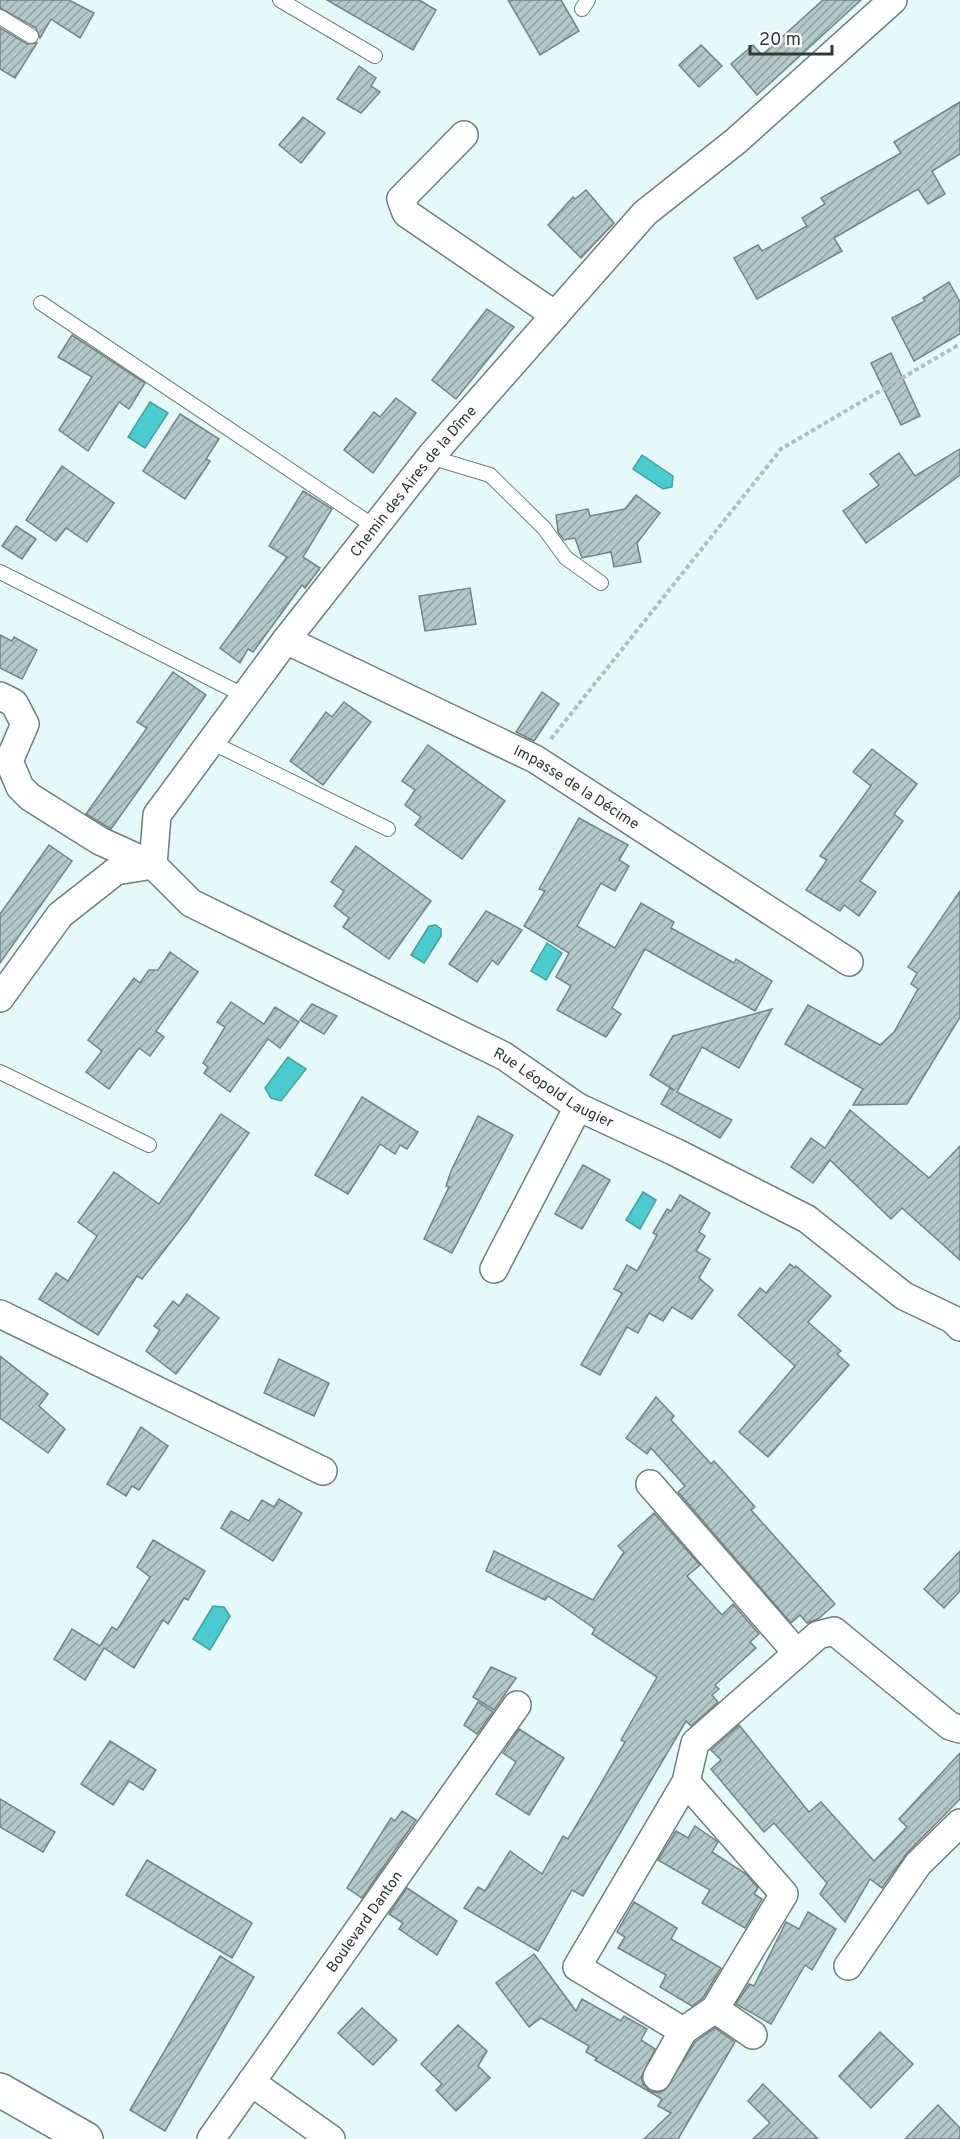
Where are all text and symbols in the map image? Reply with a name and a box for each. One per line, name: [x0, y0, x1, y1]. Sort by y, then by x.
scale bar: [750, 18, 832, 56]
text: 20 m: [759, 29, 801, 52]
street label: Chemin des Aires de la Dîme: [347, 403, 481, 562]
street label: Impasse de la Décime: [510, 742, 642, 835]
street label: Rue Léopold Laugier: [490, 1044, 616, 1133]
street label: Boulevard Danton: [323, 1868, 408, 1977]

